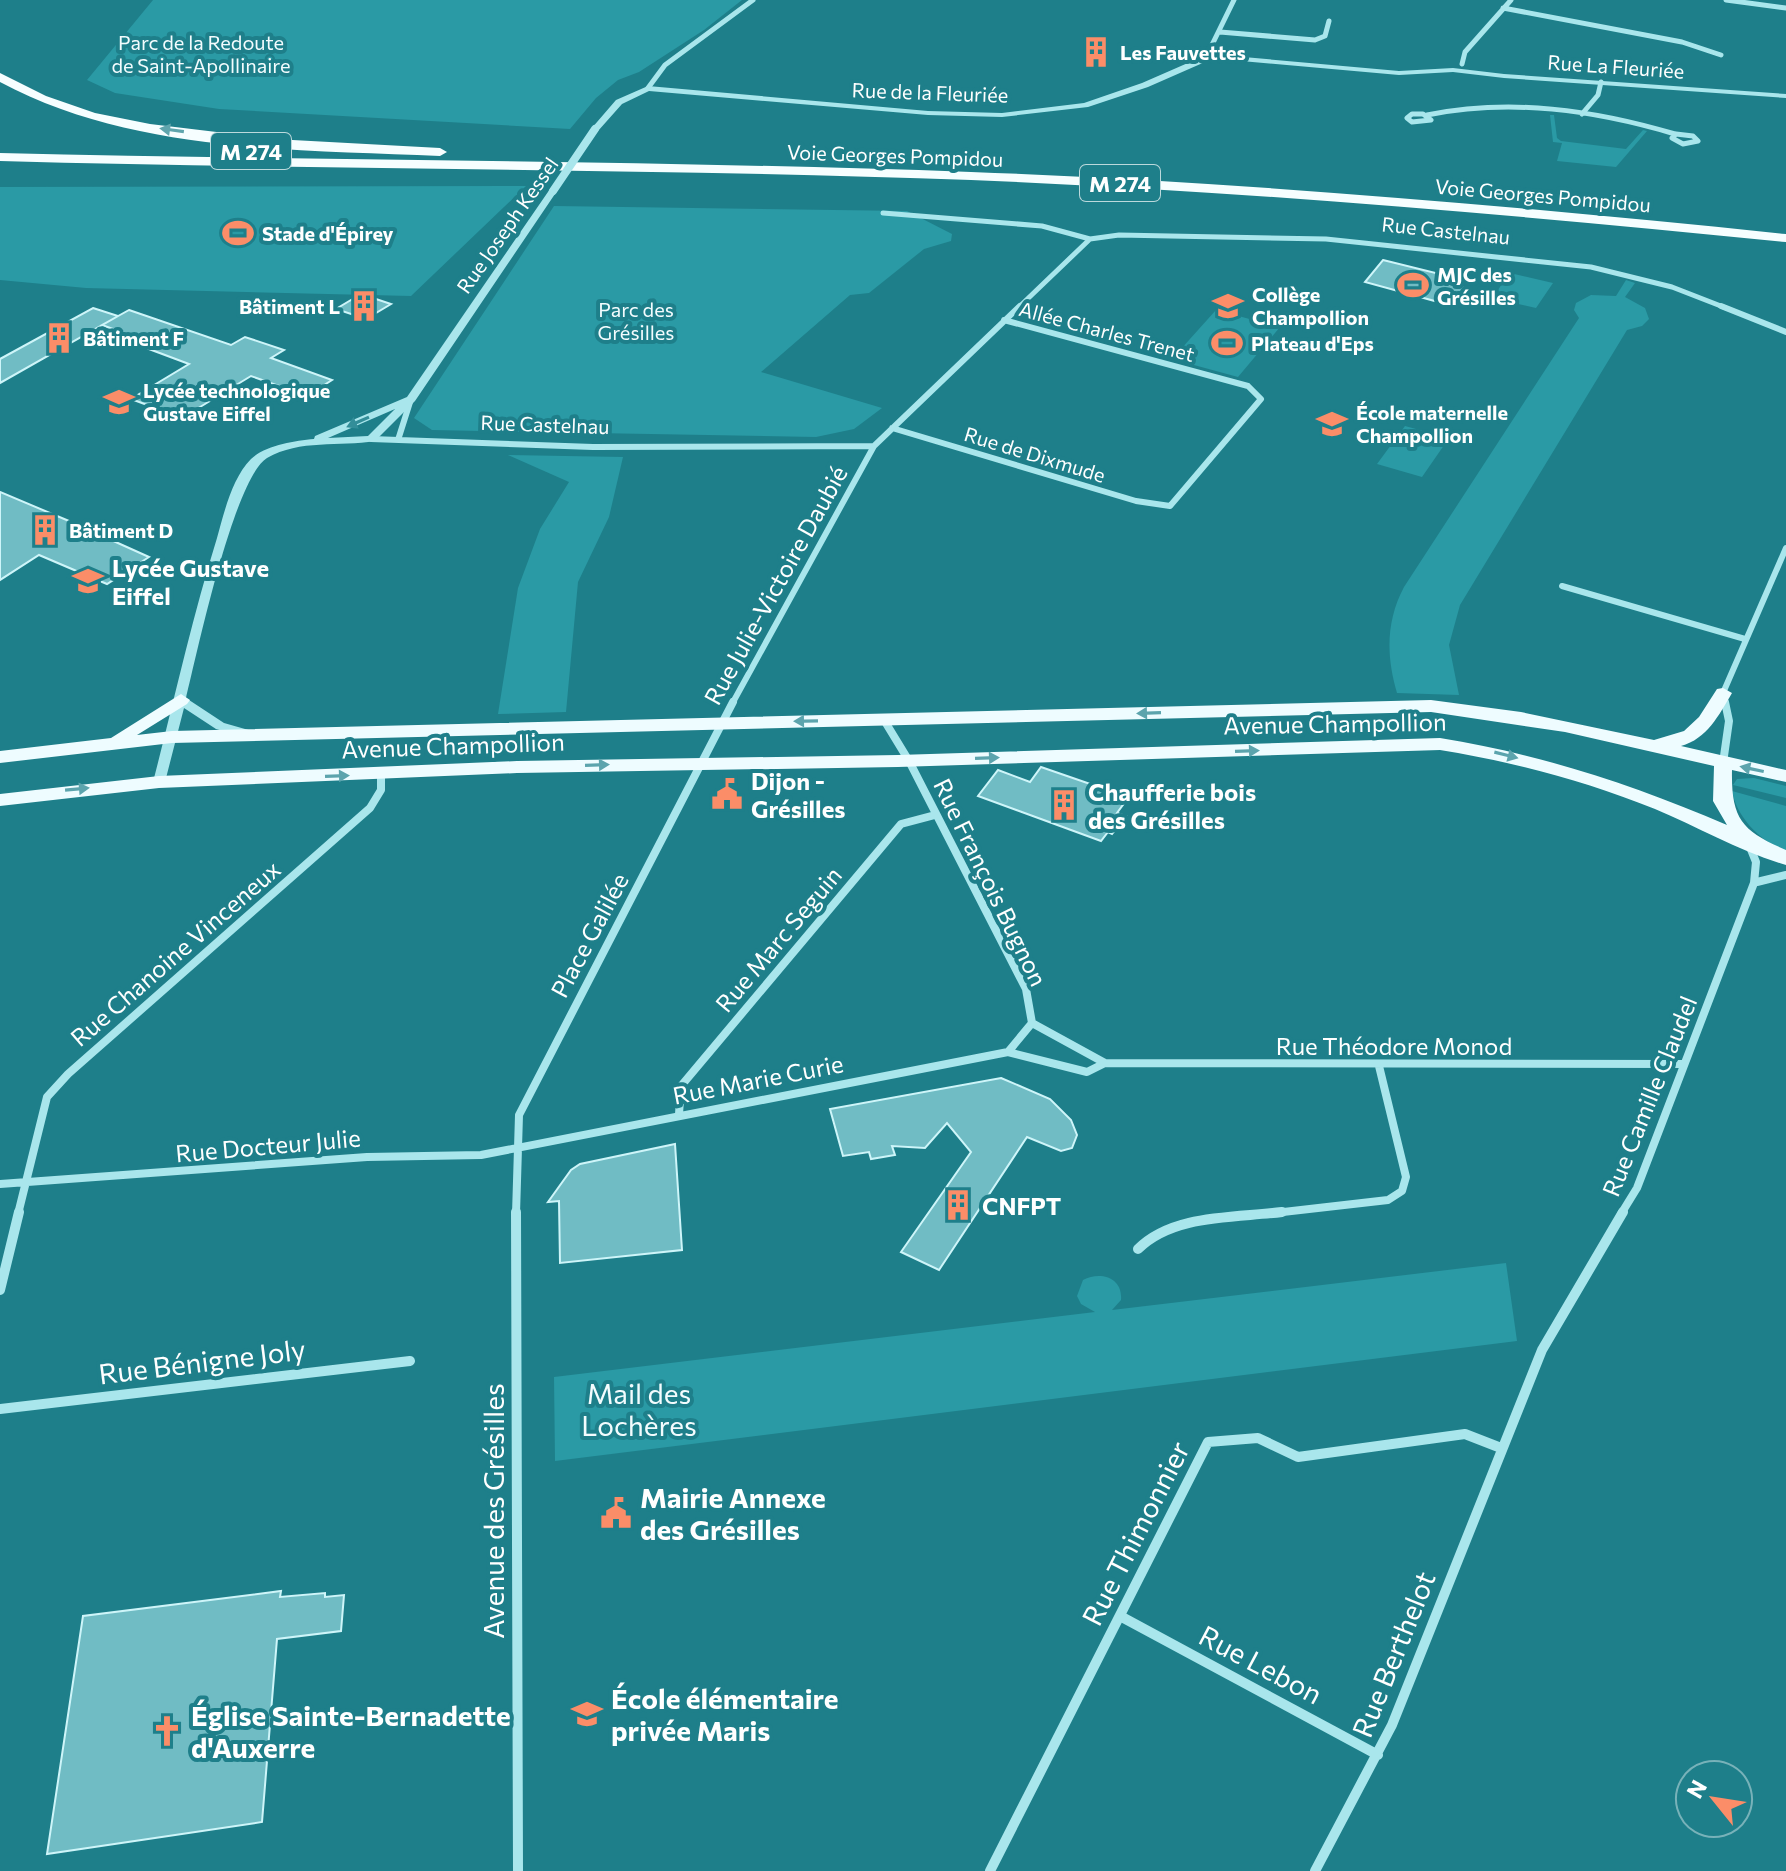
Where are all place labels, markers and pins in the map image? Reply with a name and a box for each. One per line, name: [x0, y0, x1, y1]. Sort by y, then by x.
building icon: Les Fauvettes: [1079, 35, 1113, 69]
place label: Les Fauvettes: [1120, 40, 1246, 64]
sports icon: Stade d'Épirey: [221, 216, 255, 250]
place label: Stade d'Épirey: [262, 221, 394, 245]
place label: MJC des Grésilles: [1437, 262, 1516, 309]
sports icon: MJC des Grésilles: [1396, 268, 1430, 302]
place label: Collège Champollion: [1252, 282, 1369, 329]
building icon: Bâtiment L: [347, 289, 381, 323]
school or university icon: Collège Champollion: [1211, 289, 1245, 323]
place label: Bâtiment L: [239, 294, 340, 318]
building icon: Bâtiment F: [42, 321, 76, 355]
place label: Bâtiment F: [83, 326, 184, 350]
sports icon: Plateau d'Eps: [1210, 326, 1244, 360]
place label: Plateau d'Eps: [1251, 331, 1374, 355]
place label: Lycée technologique Gustave Eiffel: [143, 378, 330, 425]
school or university icon: Lycée technologique Gustave Eiffel: [102, 385, 136, 419]
place label: École maternelle Champollion: [1356, 400, 1508, 447]
school or university icon: École maternelle Champollion: [1315, 407, 1349, 441]
building icon: Bâtiment D: [28, 513, 62, 547]
place label: Bâtiment D: [69, 518, 173, 542]
place label: Lycée Gustave Eiffel: [112, 553, 269, 610]
school or university icon: Lycée Gustave Eiffel: [71, 564, 105, 598]
place label: Dijon - Grésilles: [751, 766, 845, 823]
public building icon: Dijon - Grésilles: [710, 777, 744, 811]
place label: Chaufferie bois des Grésilles: [1088, 777, 1256, 834]
building icon: Chaufferie bois des Grésilles: [1047, 788, 1081, 822]
building icon: CNFPT: [941, 1188, 975, 1222]
place label: CNFPT: [982, 1191, 1061, 1220]
place label: Mairie Annexe des Grésilles: [640, 1480, 826, 1546]
public building icon: Mairie Annexe des Grésilles: [599, 1496, 633, 1530]
place label: École élémentaire privée Maris: [611, 1681, 839, 1747]
school or university icon: École élémentaire privée Maris: [570, 1697, 604, 1731]
place label: Église Sainte-Bernadette d'Auxerre: [191, 1698, 511, 1764]
church icon: Église Sainte-Bernadette d'Auxerre: [150, 1714, 184, 1748]

